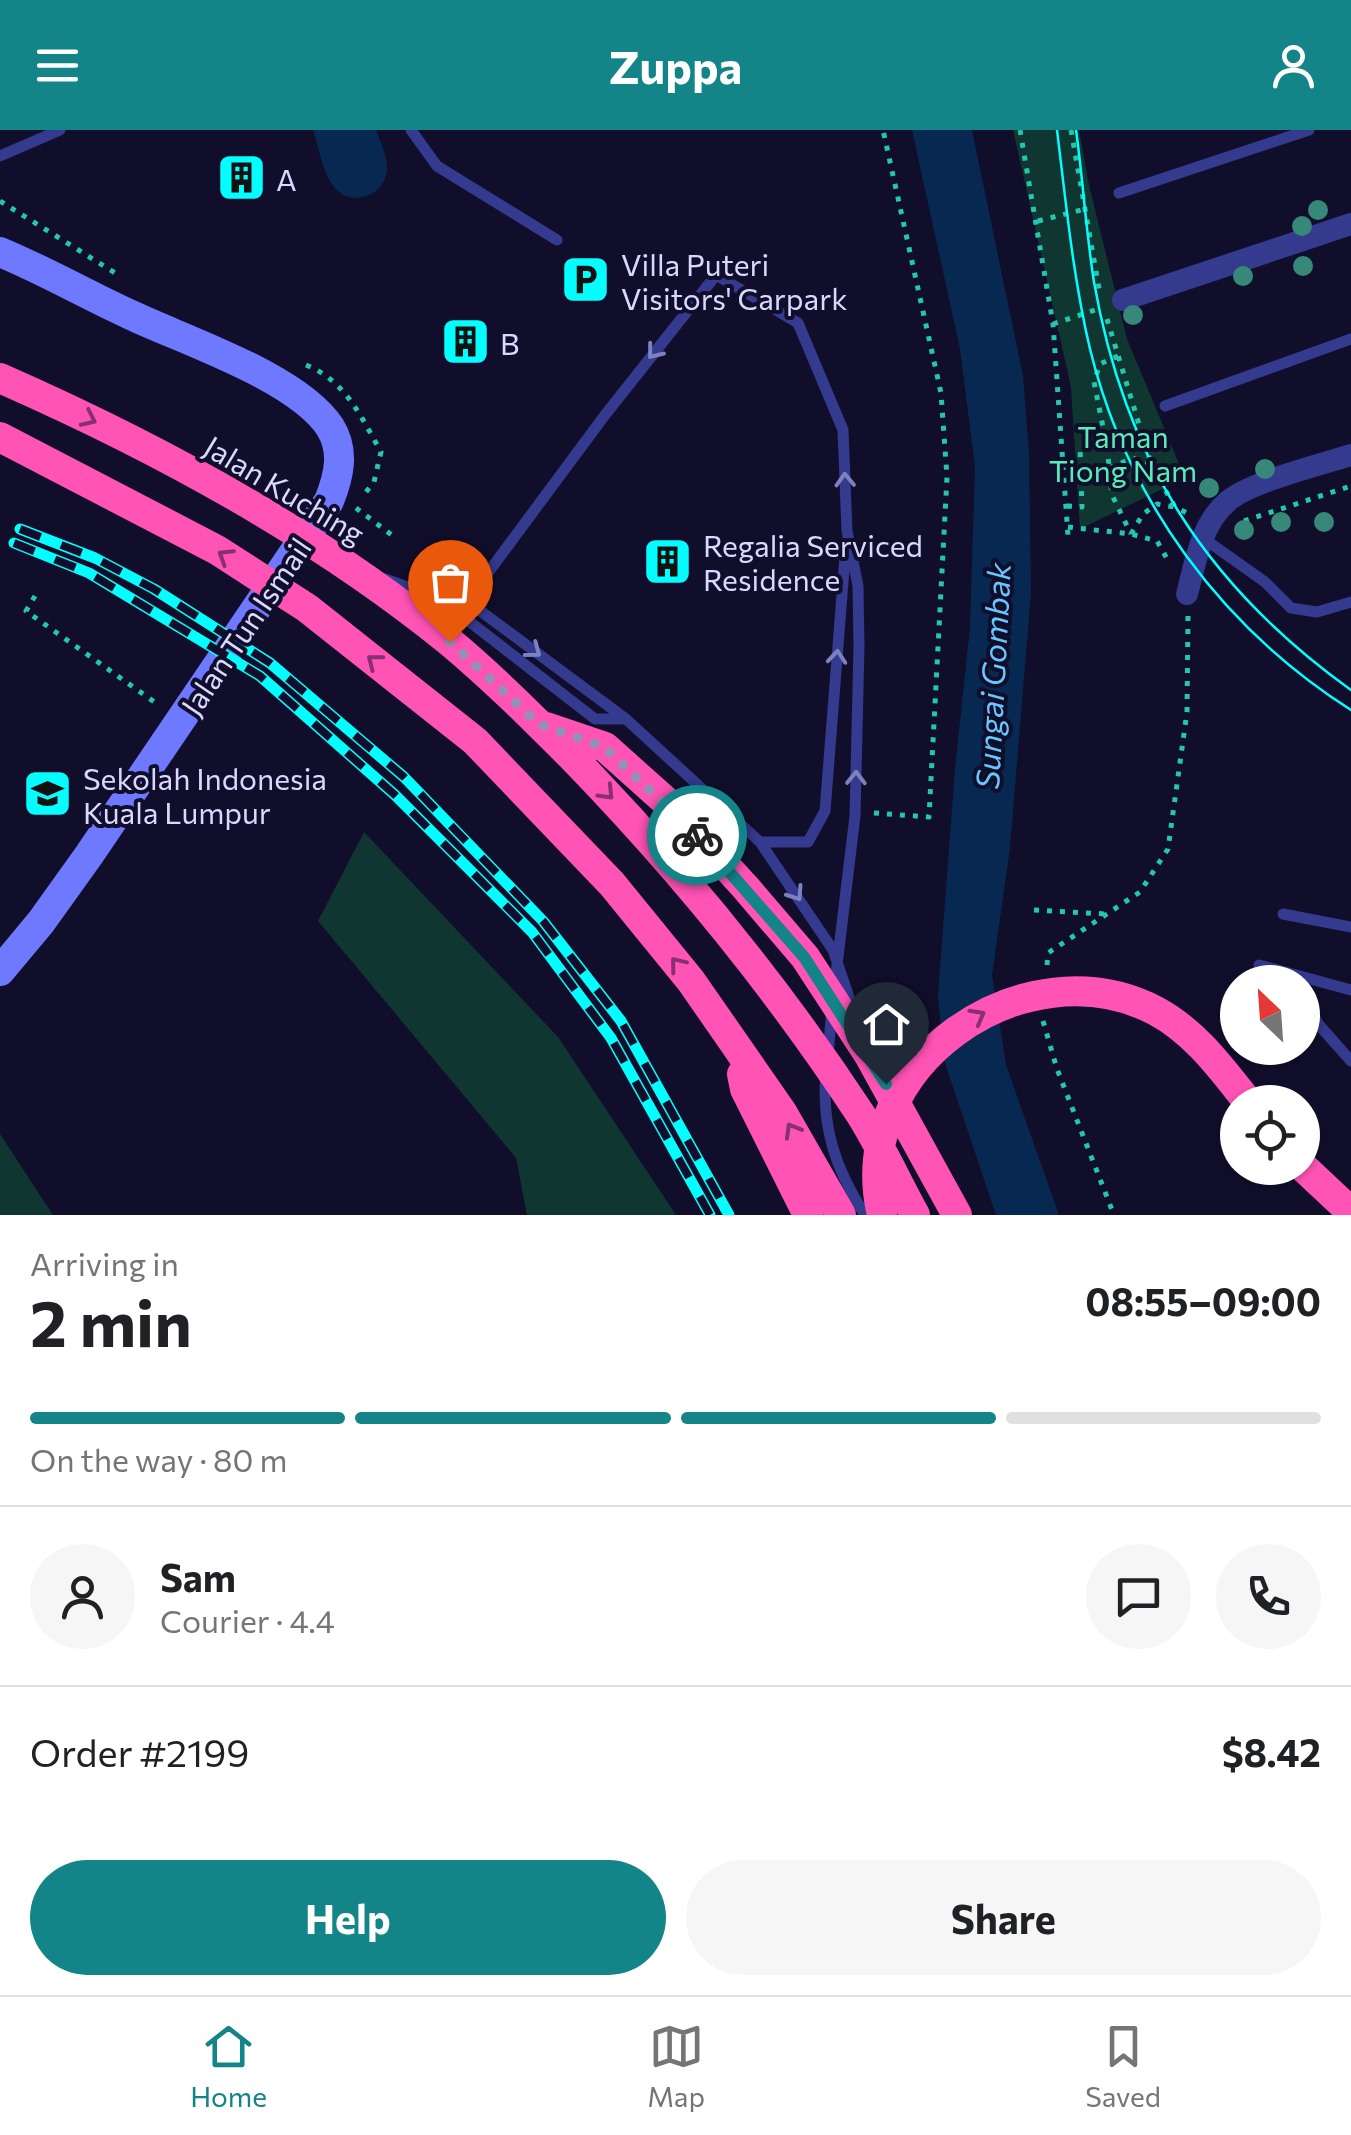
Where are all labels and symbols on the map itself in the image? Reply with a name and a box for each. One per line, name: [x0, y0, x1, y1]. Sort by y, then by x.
building icon: A: [215, 152, 267, 204]
place label: A: [276, 160, 297, 197]
place label: Villa Puteri Visitors' Carpark: [621, 245, 848, 316]
parking icon: Villa Puteri Visitors' Carpark: [560, 254, 612, 306]
building icon: B: [439, 316, 491, 368]
place label: B: [500, 324, 519, 361]
one-way arrow: [649, 341, 666, 359]
one-way arrow: [79, 406, 97, 426]
park label: Taman Tiong Nam: [1049, 417, 1197, 488]
street label: Jalan Kuching: [198, 427, 372, 551]
one-way arrow: [835, 471, 856, 487]
place label: Regalia Serviced Residence: [703, 526, 923, 597]
street label: Jalan Tun Ismail: [172, 530, 318, 722]
building icon: Regalia Serviced Residence: [642, 535, 694, 587]
pin: [408, 540, 493, 643]
one-way arrow: [218, 549, 236, 568]
water label: Sungai Gombak: [966, 561, 1018, 790]
one-way arrow: [523, 639, 541, 656]
one-way arrow: [826, 649, 847, 665]
one-way arrow: [367, 655, 385, 673]
place label: Sekolah Indonesia Kuala Lumpur: [83, 759, 327, 830]
school or university icon: Sekolah Indonesia Kuala Lumpur: [22, 768, 74, 820]
one-way arrow: [845, 770, 867, 786]
one-way arrow: [596, 782, 614, 800]
courier: [647, 785, 747, 885]
one-way arrow: [783, 884, 802, 902]
one-way arrow: [671, 957, 689, 975]
north arrow: [1220, 965, 1320, 1065]
pin: [844, 982, 929, 1085]
one-way arrow: [967, 1009, 985, 1029]
one-way arrow: [785, 1123, 805, 1141]

